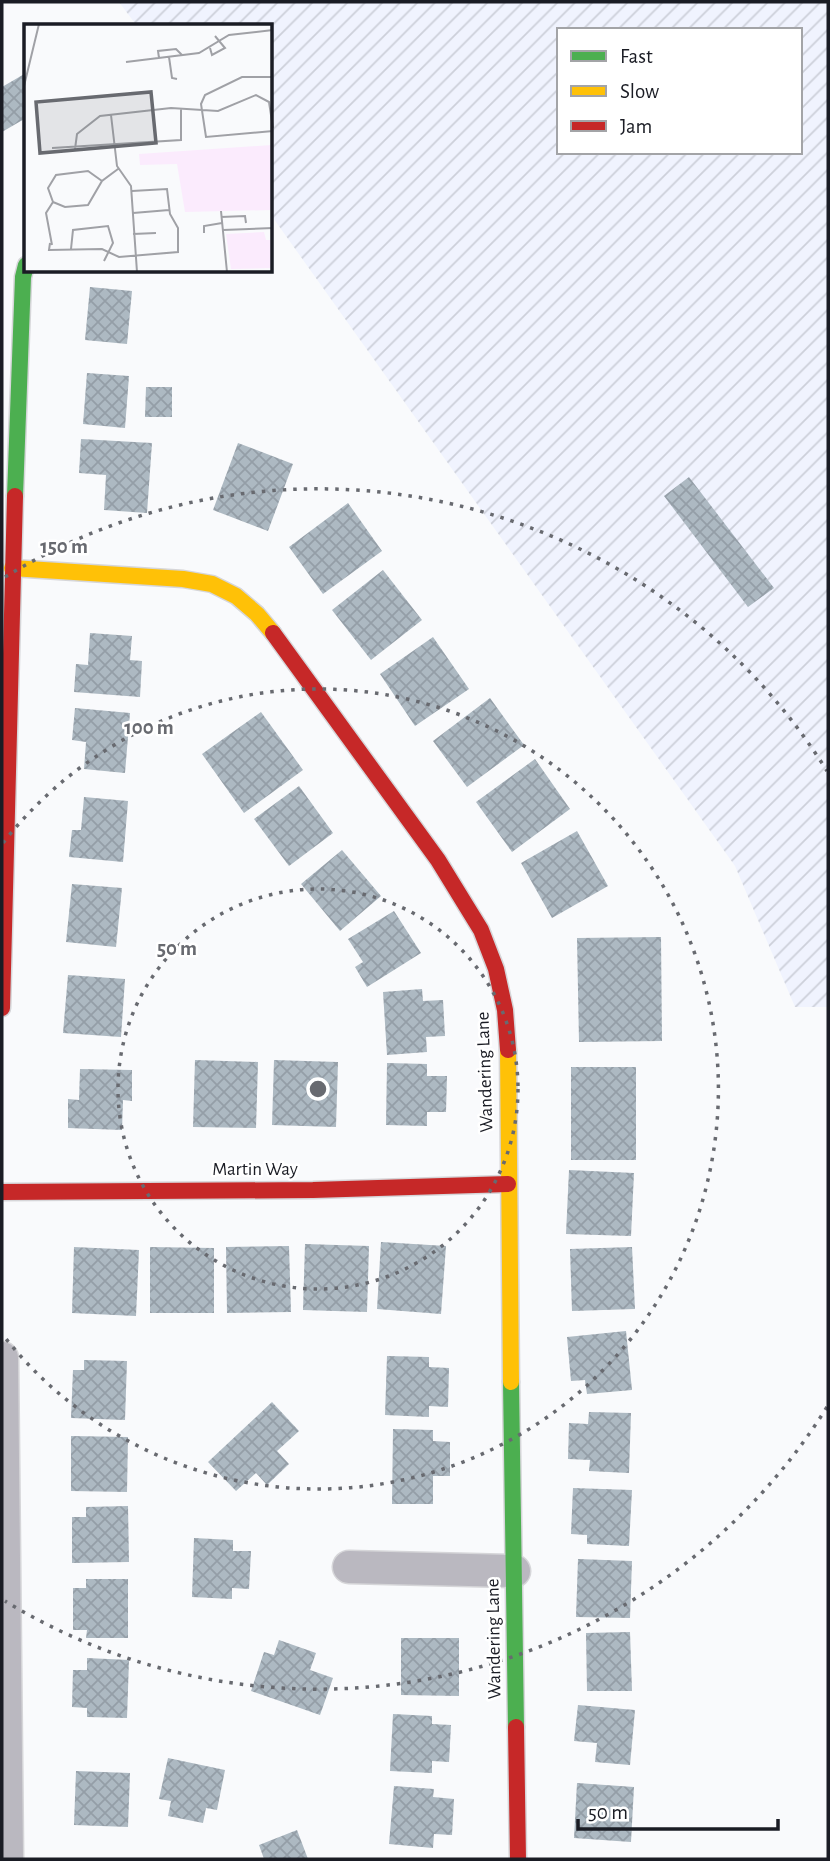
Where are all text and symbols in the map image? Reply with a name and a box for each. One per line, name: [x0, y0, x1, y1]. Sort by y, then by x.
inset map: [24, 24, 273, 273]
legend: [557, 28, 802, 154]
text: Fast: [620, 46, 653, 67]
text: Slow: [620, 81, 659, 102]
text: Jam: [620, 116, 652, 137]
text: 150 m: [40, 536, 88, 557]
text: 100 m: [124, 717, 174, 738]
text: 50 m: [157, 938, 197, 959]
street label: Wandering Lane: [473, 1011, 497, 1133]
centre of rings: [306, 1077, 330, 1101]
street label: Martin Way: [212, 1160, 298, 1179]
street label: Wandering Lane: [483, 1578, 505, 1700]
scale bar: [578, 1787, 778, 1831]
text: 50 m: [588, 1802, 628, 1823]

